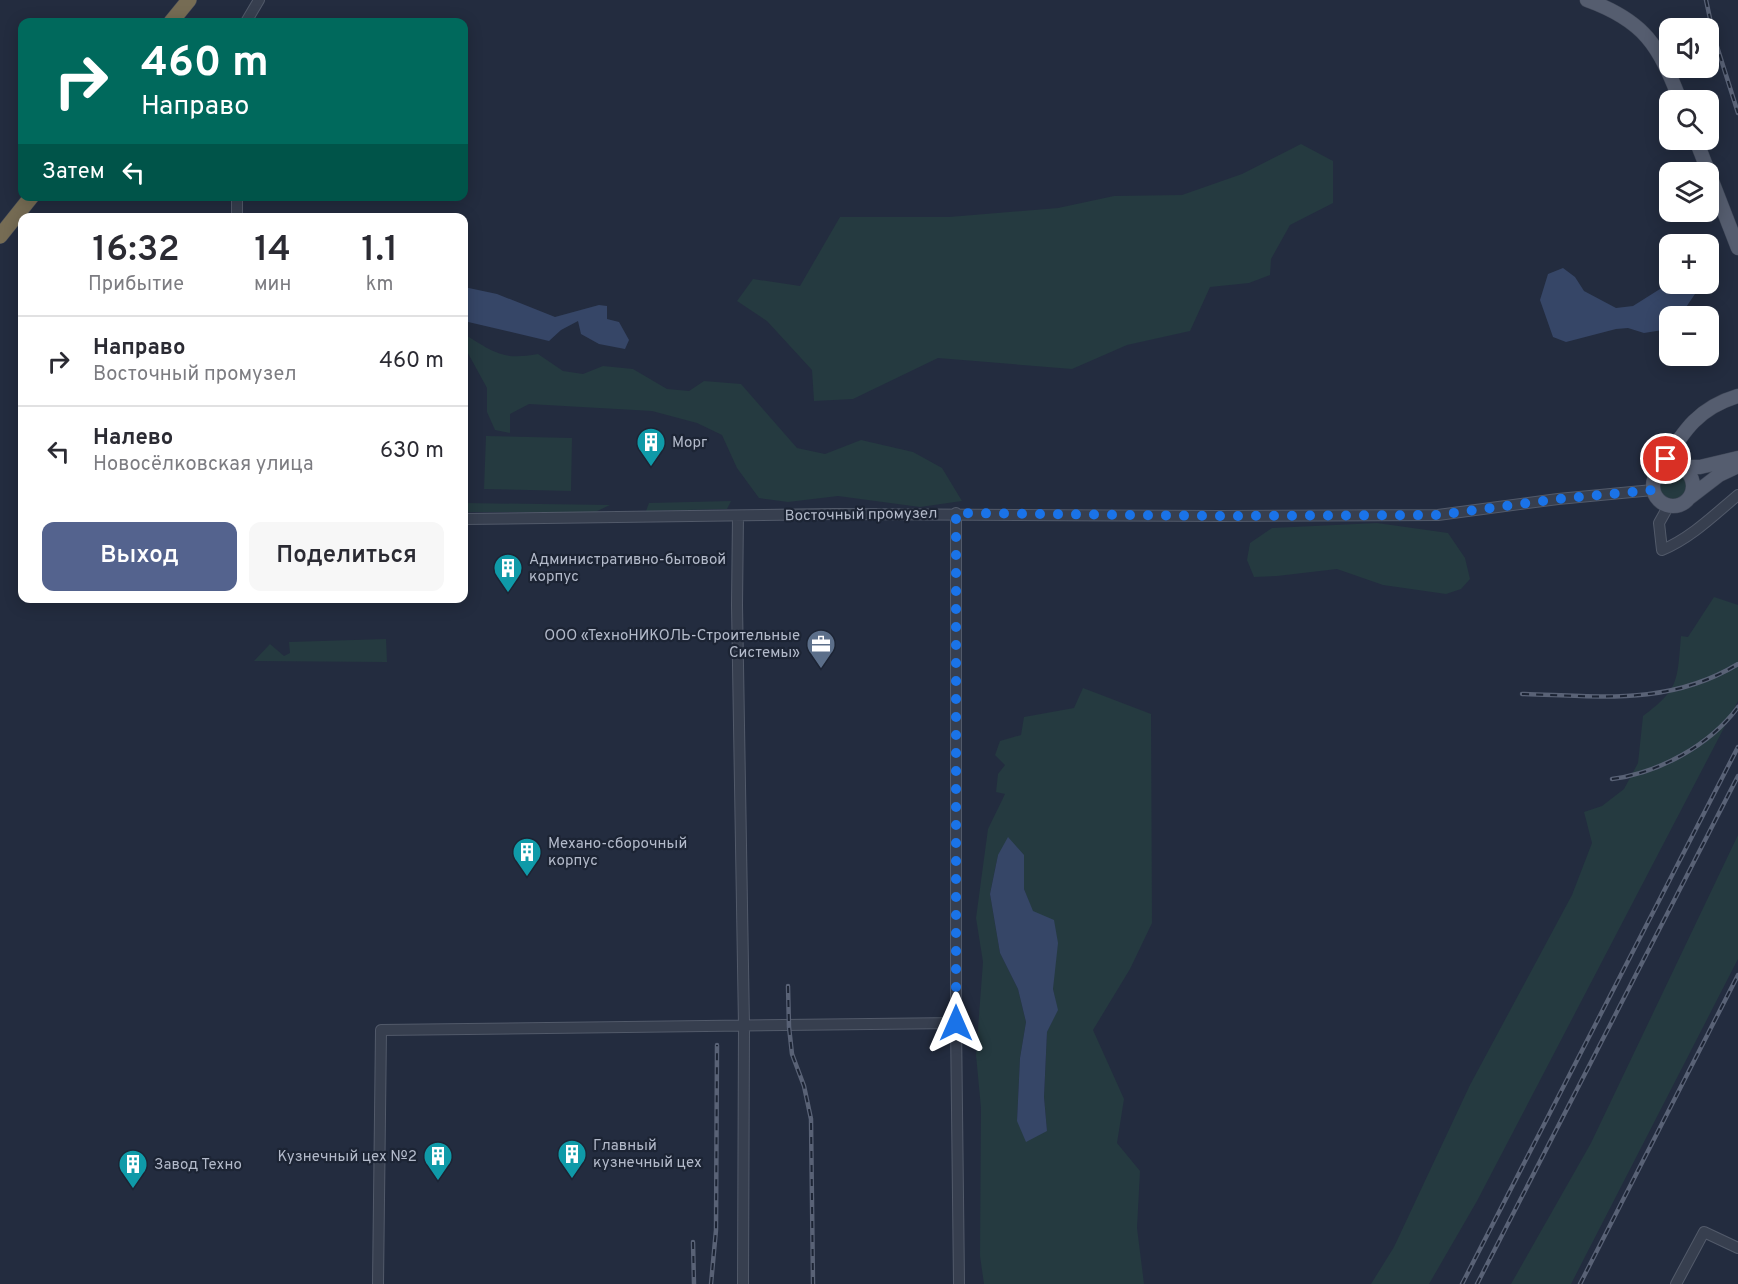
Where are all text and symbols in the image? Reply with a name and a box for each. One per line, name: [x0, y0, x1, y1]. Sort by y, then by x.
map controls: [1659, 18, 1719, 366]
button: sound: [1659, 18, 1719, 78]
text: 460 m: [141, 38, 269, 91]
icon: right: [42, 42, 120, 120]
text: Направо: [141, 90, 249, 124]
button: search: [1659, 90, 1719, 150]
icon: left: [117, 156, 150, 189]
text: Затем: [42, 159, 105, 186]
button: layers: [1659, 162, 1719, 222]
text: 16:32: [92, 228, 180, 274]
text: 14: [254, 228, 291, 274]
text: 1.1: [361, 228, 398, 274]
button: +: [1659, 234, 1719, 294]
text: Прибытие: [88, 272, 184, 298]
text: мин: [254, 272, 291, 298]
text: km: [366, 272, 393, 298]
button: −: [1659, 306, 1719, 366]
text: Направо: [93, 335, 185, 362]
icon: right: [42, 345, 75, 378]
text: 460 m: [379, 348, 444, 375]
text: Восточный промузел: [93, 362, 297, 388]
text: Налево: [93, 425, 173, 452]
building icon: Морг: [635, 426, 667, 468]
pin: [1640, 433, 1691, 484]
place label: Морг: [672, 434, 707, 453]
icon: left: [42, 435, 75, 468]
text: 630 m: [380, 438, 444, 465]
icon: arrive: [1649, 442, 1682, 475]
text: Новосёлковская улица: [93, 452, 313, 478]
street label: Восточный промузел: [785, 505, 938, 526]
button: Выход: [42, 522, 237, 591]
button: Поделиться: [249, 522, 444, 591]
place label: Административно-бытовой корпус: [529, 551, 726, 587]
building icon: Административно-бытовой корпус: [492, 552, 524, 594]
place label: ООО «ТехноНИКОЛЬ-Строительные Системы»: [544, 627, 800, 663]
office icon: ООО «ТехноНИКОЛЬ-Строительные Системы»: [805, 628, 837, 670]
place label: Механо-сборочный корпус: [548, 835, 687, 871]
building icon: Механо-сборочный корпус: [511, 836, 543, 878]
position arrow: [924, 991, 988, 1055]
place label: Главный кузнечный цех: [593, 1137, 702, 1173]
building icon: Главный кузнечный цех: [556, 1138, 588, 1180]
building icon: Кузнечный цех №2: [422, 1140, 454, 1182]
building icon: Завод Техно: [117, 1148, 149, 1190]
place label: Кузнечный цех №2: [277, 1148, 417, 1167]
place label: Завод Техно: [154, 1156, 242, 1175]

